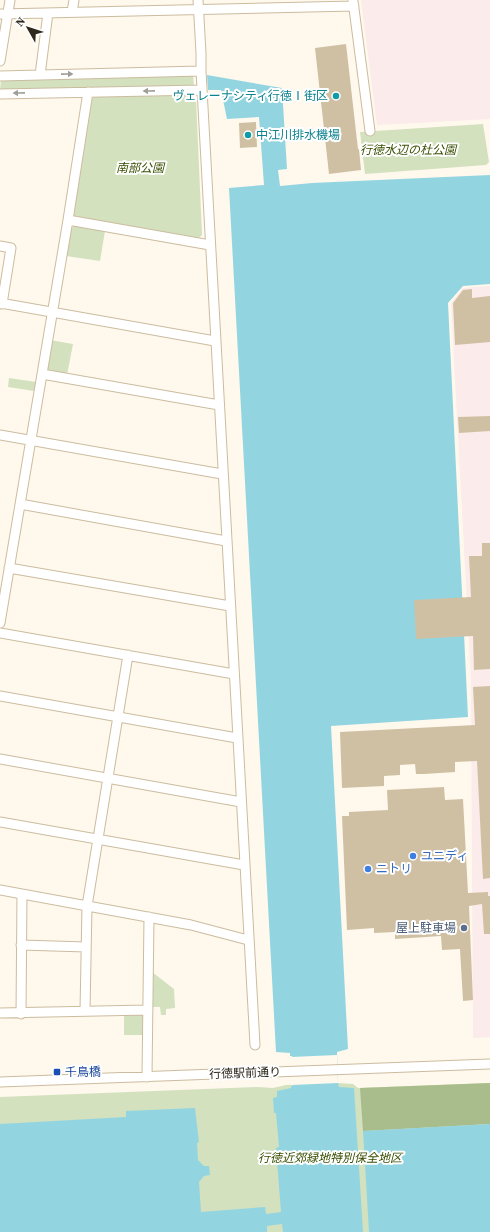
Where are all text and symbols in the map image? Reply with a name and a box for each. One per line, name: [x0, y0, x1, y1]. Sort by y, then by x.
north arrow: [8, 8, 48, 48]
text: N: [12, 14, 29, 30]
one-way arrow: [61, 71, 74, 77]
one-way arrow: [142, 88, 155, 94]
place label: ヴェレーナシティ行徳Ⅰ街区: [173, 88, 328, 104]
one-way arrow: [12, 90, 25, 96]
marker: ヴェレーナシティ行徳Ⅰ街区: [331, 91, 341, 101]
place label: 中江川排水機場: [256, 127, 340, 143]
marker: 中江川排水機場: [243, 130, 253, 140]
park label: 行徳水辺の杜公園: [360, 142, 458, 158]
park label: 南部公園: [116, 160, 166, 176]
place label: ユニディ: [421, 848, 468, 864]
marker: ユニディ: [408, 851, 418, 861]
place label: ニトリ: [376, 861, 412, 877]
marker: ニトリ: [363, 864, 373, 874]
place label: 屋上駐車場: [396, 920, 456, 936]
marker: 屋上駐車場: [459, 923, 469, 933]
place label: 千鳥橋: [65, 1064, 101, 1080]
street label: 行徳駅前通り: [209, 1064, 281, 1082]
marker: 千鳥橋: [52, 1067, 62, 1077]
park label: 行徳近郊緑地特別保全地区: [258, 1150, 404, 1166]

